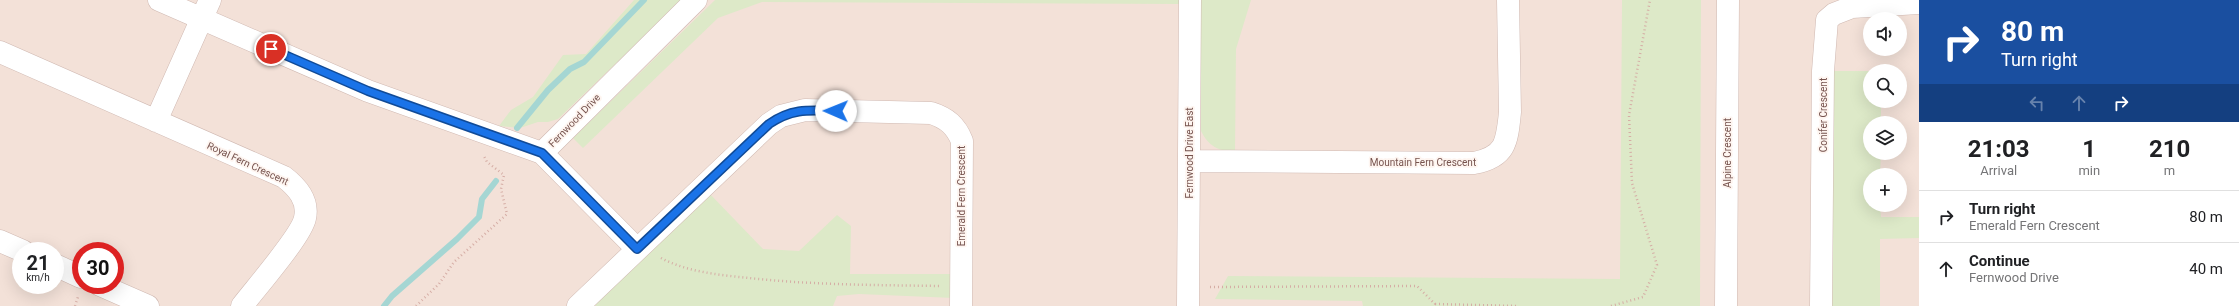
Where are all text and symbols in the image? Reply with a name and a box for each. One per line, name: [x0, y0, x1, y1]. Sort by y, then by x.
map controls: [1863, 12, 1907, 212]
button: sound: [1863, 12, 1907, 56]
text: 80 m: [2001, 15, 2064, 48]
icon: right: [1935, 16, 1987, 68]
pin: [254, 32, 288, 66]
icon: arrive: [260, 38, 282, 60]
text: Turn right: [2001, 49, 2078, 70]
button: search: [1863, 64, 1907, 108]
street label: Conifer Crescent: [1818, 78, 1829, 152]
position arrow: [815, 90, 857, 132]
street label: Fernwood Drive: [546, 92, 602, 149]
icon: left: [2026, 92, 2048, 114]
icon: ahead: [2068, 92, 2090, 114]
icon: right: [2110, 92, 2132, 114]
street label: Fernwood Drive East: [1184, 107, 1195, 199]
button: layers: [1863, 116, 1907, 160]
street label: Alpine Crescent: [1722, 118, 1733, 188]
text: 21:03: [1968, 135, 2030, 163]
text: 1: [2082, 135, 2096, 163]
text: 210: [2149, 135, 2190, 163]
street label: Royal Fern Crescent: [205, 140, 290, 187]
street label: Emerald Fern Crescent: [956, 146, 967, 246]
street label: Mountain Fern Crescent: [1370, 157, 1476, 168]
text: Arrival: [1980, 163, 2017, 178]
text: min: [2078, 163, 2100, 178]
text: m: [2164, 163, 2175, 178]
button: +: [1863, 168, 1907, 212]
text: Turn right: [1969, 200, 2035, 218]
icon: right: [1935, 206, 1957, 228]
text: 80 m: [2189, 208, 2223, 226]
text: Emerald Fern Crescent: [1969, 218, 2100, 233]
speed limit sign: 30: [72, 242, 124, 294]
text: 21: [27, 251, 49, 275]
text: Continue: [1969, 252, 2030, 270]
icon: ahead: [1935, 258, 1957, 280]
text: 40 m: [2189, 260, 2223, 278]
text: Fernwood Drive: [1969, 270, 2059, 285]
text: km/h: [26, 272, 50, 283]

